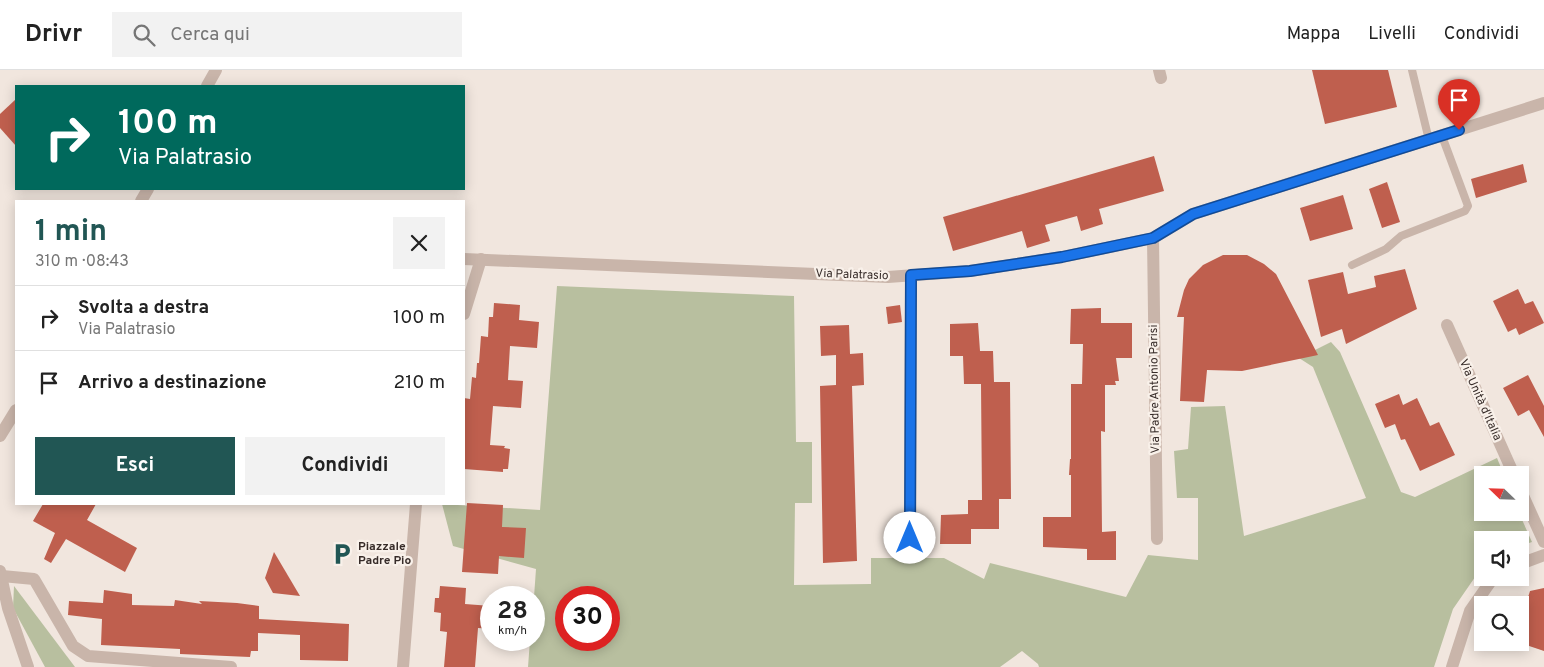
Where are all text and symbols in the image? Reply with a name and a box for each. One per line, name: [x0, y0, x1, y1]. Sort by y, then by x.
search box: [112, 12, 462, 57]
text: Drivr: [25, 20, 82, 50]
icon: search: [130, 21, 158, 49]
text: Cerca qui: [170, 23, 250, 47]
text: Mappa: [1287, 23, 1340, 46]
text: Livelli: [1368, 23, 1416, 46]
text: Condividi: [1444, 23, 1519, 46]
pin: [1438, 79, 1480, 130]
icon: arrive: [1445, 86, 1473, 114]
text: 100 m: [118, 102, 218, 146]
icon: right: [35, 105, 100, 170]
text: Via Palatrasio: [118, 145, 252, 172]
text: 1 min: [35, 214, 107, 251]
button: close: [393, 217, 445, 269]
text: 310 m · 08:43: [35, 252, 129, 272]
street label: Via Palatrasio: [815, 266, 889, 284]
text: Svolta a destra: [78, 296, 209, 320]
icon: right: [35, 304, 63, 332]
text: 100 m: [393, 306, 445, 330]
text: Via Palatrasio: [78, 320, 175, 340]
street label: Via Padre Antonio Parisi: [1146, 324, 1164, 454]
street label: Via Unità d'Italia: [1455, 357, 1505, 443]
icon: arrive: [35, 369, 63, 397]
text: Arrivo a destinazione: [78, 371, 267, 395]
text: 210 m: [394, 371, 445, 395]
button: Esci: [35, 437, 235, 495]
button: Condividi: [245, 437, 445, 495]
north arrow: [1474, 466, 1529, 521]
map controls: [1474, 466, 1529, 651]
position arrow: [883, 511, 935, 563]
button: sound: [1474, 531, 1529, 586]
place label: Piazzale Padre Pio: [358, 539, 411, 569]
parking icon: Piazzale Padre Pio: [329, 541, 355, 567]
speed limit sign: 30: [555, 586, 620, 651]
text: 28: [497, 596, 528, 628]
button: search: [1474, 596, 1529, 651]
text: km/h: [498, 623, 527, 639]

